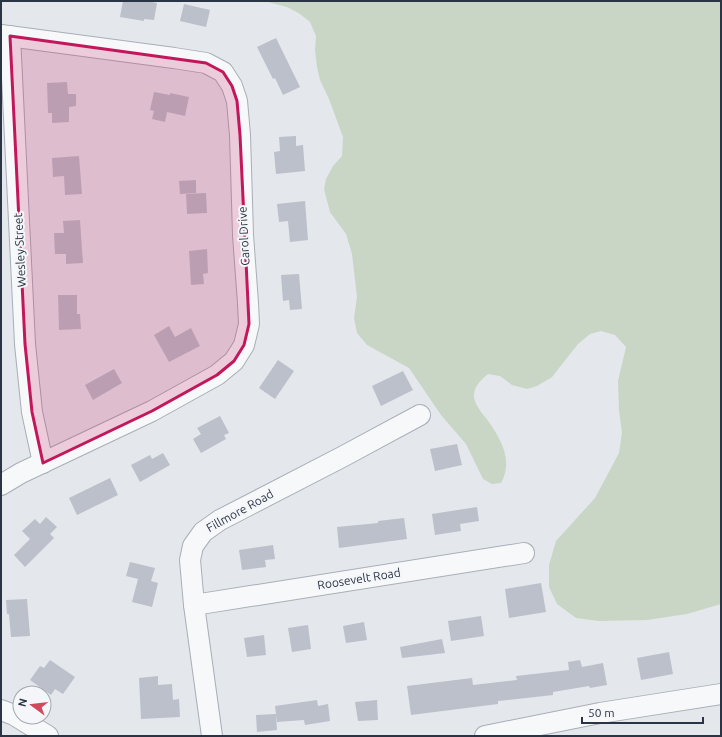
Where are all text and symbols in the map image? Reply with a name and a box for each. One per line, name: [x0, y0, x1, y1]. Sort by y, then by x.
street label: Carol Drive: [235, 206, 252, 266]
street label: Wesley Street: [11, 212, 28, 288]
street label: Fillmore Road: [204, 487, 275, 534]
street label: Roosevelt Road: [316, 566, 401, 592]
north arrow: [12, 685, 52, 725]
text: N: [15, 697, 29, 708]
scale bar: [582, 699, 703, 725]
text: 50 m: [588, 706, 615, 719]

